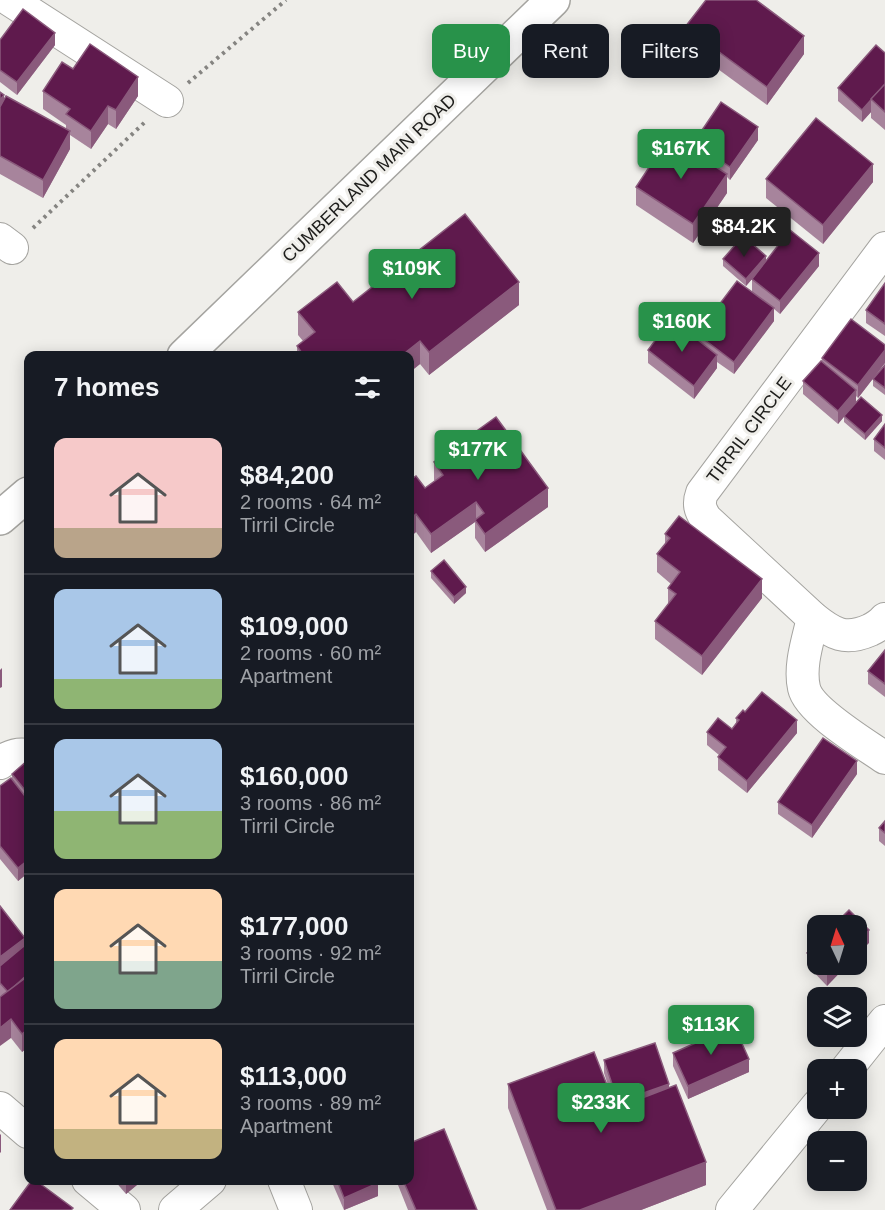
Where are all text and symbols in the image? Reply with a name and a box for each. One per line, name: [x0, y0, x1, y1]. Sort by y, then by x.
chip: Buy: [432, 24, 510, 78]
chip: Rent: [522, 24, 609, 78]
chip: Filters: [621, 24, 720, 78]
street label: CUMBERLAND MAIN ROAD: [278, 90, 460, 266]
pin: $167K: [639, 129, 723, 180]
text: $167K: [652, 137, 710, 159]
pin: $84.2K: [695, 207, 793, 258]
text: $84.2K: [712, 215, 776, 237]
pin: $109K: [370, 249, 454, 300]
text: $109K: [383, 257, 441, 279]
pin: $160K: [640, 302, 724, 353]
text: $160K: [653, 310, 711, 332]
icon: filters: [351, 371, 384, 404]
text: 7 homes: [54, 372, 160, 402]
street label: TIRRIL CIRCLE: [703, 373, 795, 487]
pin: $177K: [436, 430, 520, 481]
text: $177K: [449, 438, 507, 460]
text: $84,200: [240, 460, 334, 490]
icon: home: [102, 462, 174, 534]
text: 2 rooms · 64 m²: [240, 491, 381, 513]
text: Tirril Circle: [240, 514, 335, 536]
text: $109,000: [240, 611, 348, 641]
icon: home: [102, 613, 174, 685]
text: 2 rooms · 60 m²: [240, 642, 381, 664]
text: Apartment: [240, 665, 332, 687]
text: $160,000: [240, 761, 348, 791]
icon: home: [102, 763, 174, 835]
text: 3 rooms · 86 m²: [240, 792, 381, 814]
text: Tirril Circle: [240, 815, 335, 837]
text: $177,000: [240, 911, 348, 941]
icon: home: [102, 913, 174, 985]
north arrow: [807, 915, 867, 975]
map controls: [807, 915, 867, 1191]
text: 3 rooms · 92 m²: [240, 942, 381, 964]
text: Tirril Circle: [240, 965, 335, 987]
button: layers: [807, 987, 867, 1047]
pin: $113K: [669, 1005, 753, 1056]
text: $113K: [682, 1013, 740, 1035]
button: +: [807, 1059, 867, 1119]
text: $113,000: [240, 1061, 347, 1091]
icon: home: [102, 1063, 174, 1135]
pin: $233K: [559, 1083, 643, 1134]
text: $233K: [572, 1091, 630, 1113]
text: 3 rooms · 89 m²: [240, 1092, 381, 1114]
text: Apartment: [240, 1115, 332, 1137]
button: −: [807, 1131, 867, 1191]

